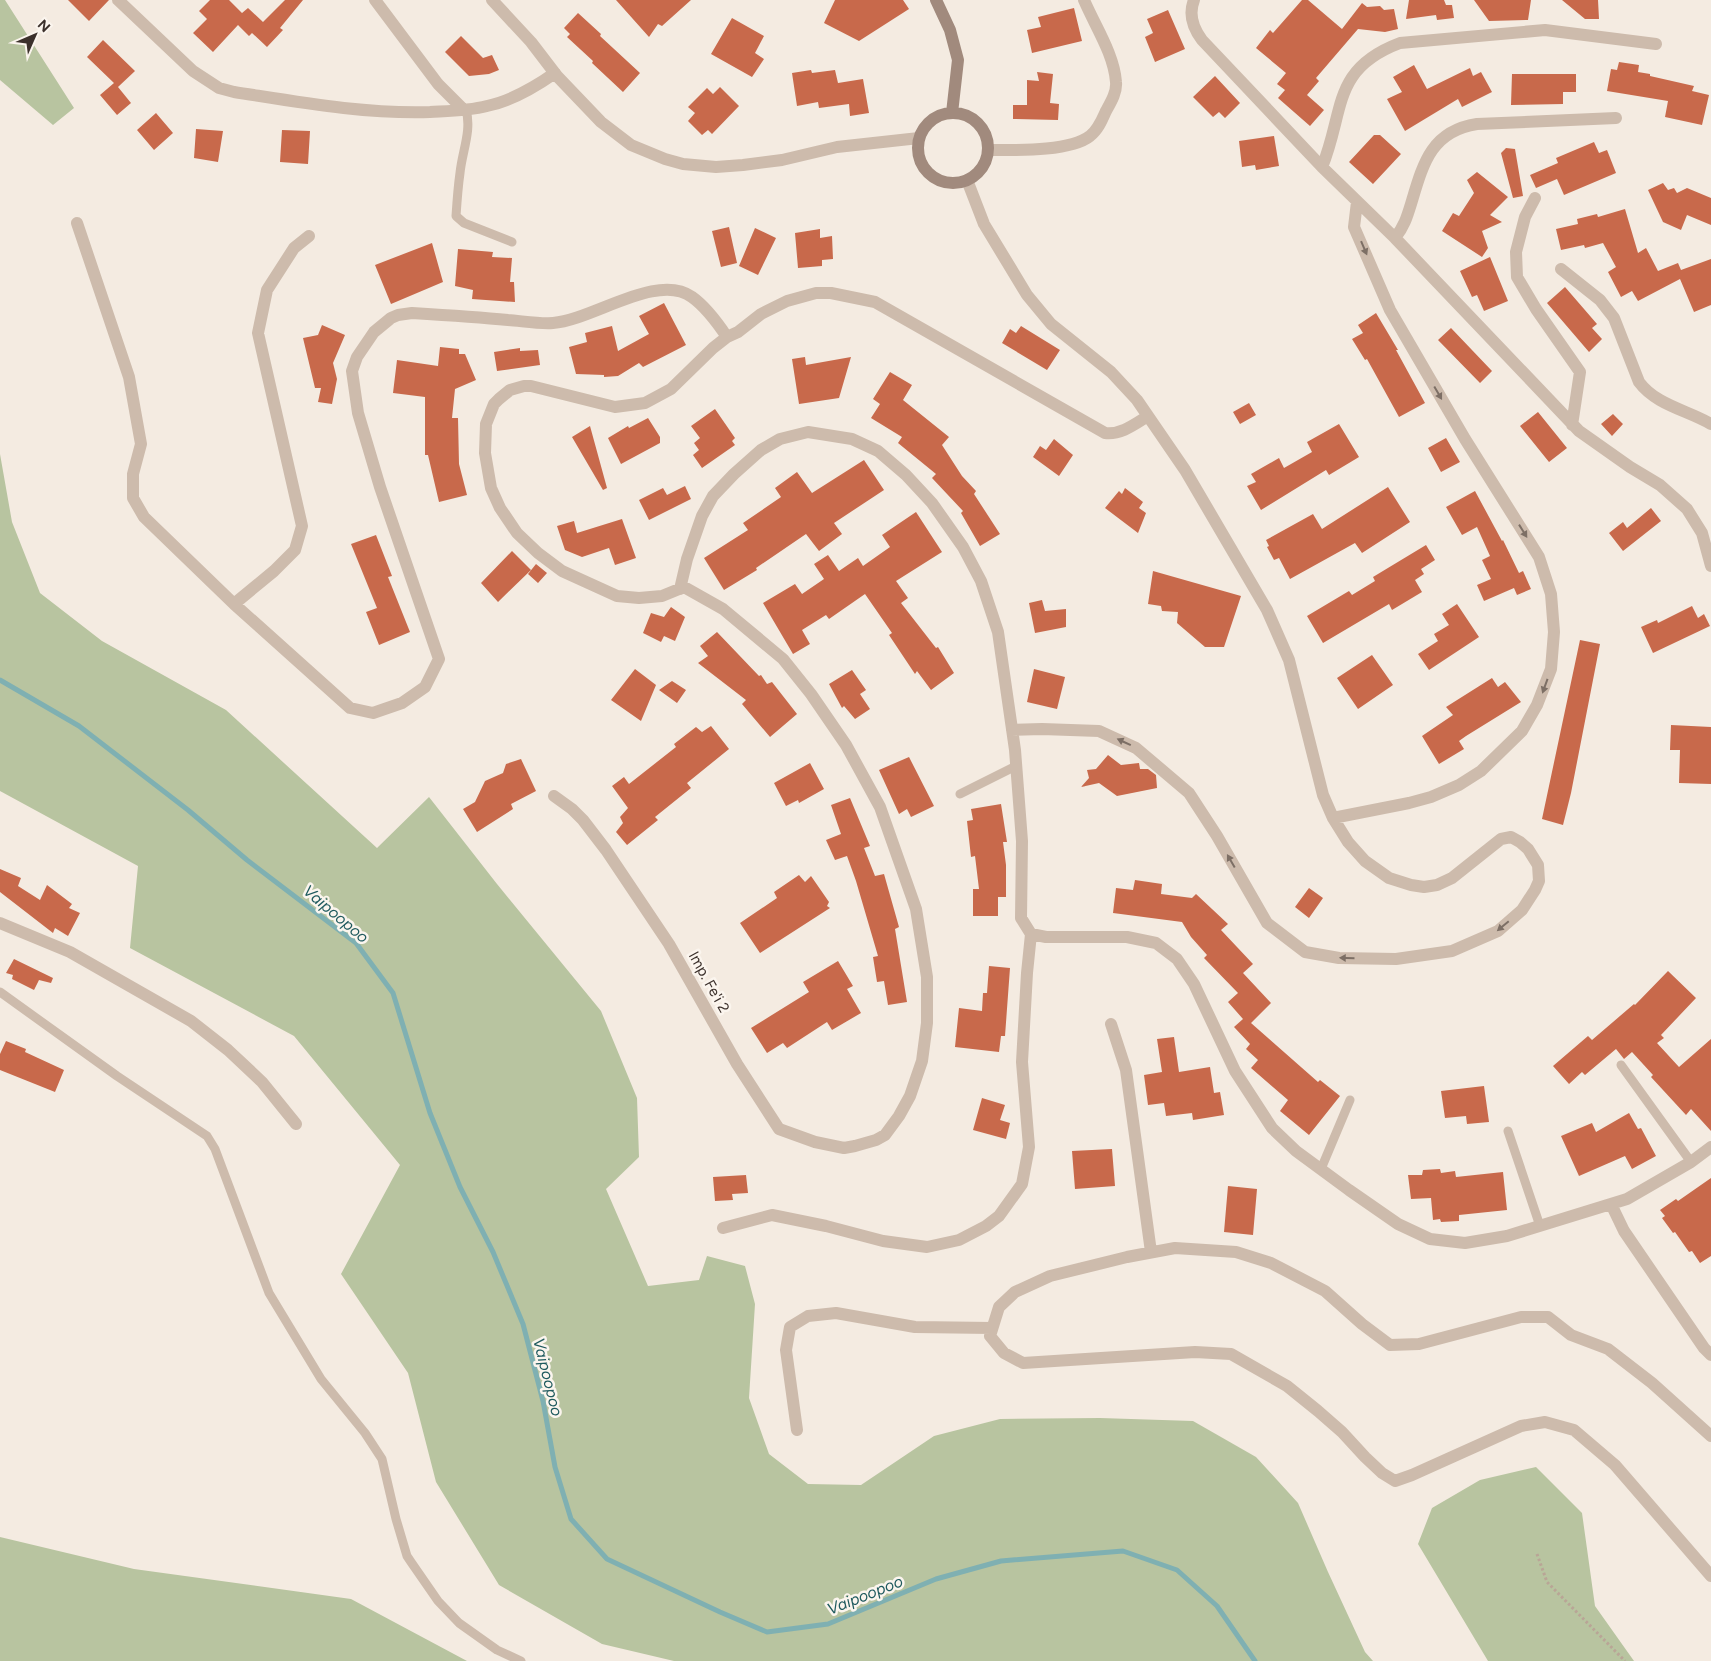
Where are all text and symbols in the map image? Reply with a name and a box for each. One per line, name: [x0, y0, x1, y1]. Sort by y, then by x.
north arrow: [10, 10, 60, 60]
text: N: [34, 16, 54, 36]
one-way arrow: [1361, 241, 1369, 256]
one-way arrow: [1434, 386, 1443, 399]
one-way arrow: [1518, 525, 1528, 538]
one-way arrow: [1541, 679, 1549, 694]
one-way arrow: [1117, 738, 1131, 746]
one-way arrow: [1227, 854, 1235, 869]
water label: Vaipoopoo: [299, 881, 373, 947]
one-way arrow: [1497, 920, 1510, 931]
street label: Imp. Fe'i 2: [685, 948, 733, 1016]
one-way arrow: [1339, 954, 1355, 962]
water label: Vaipoopoo: [529, 1336, 567, 1418]
water label: Vaipoopoo: [824, 1571, 906, 1619]

